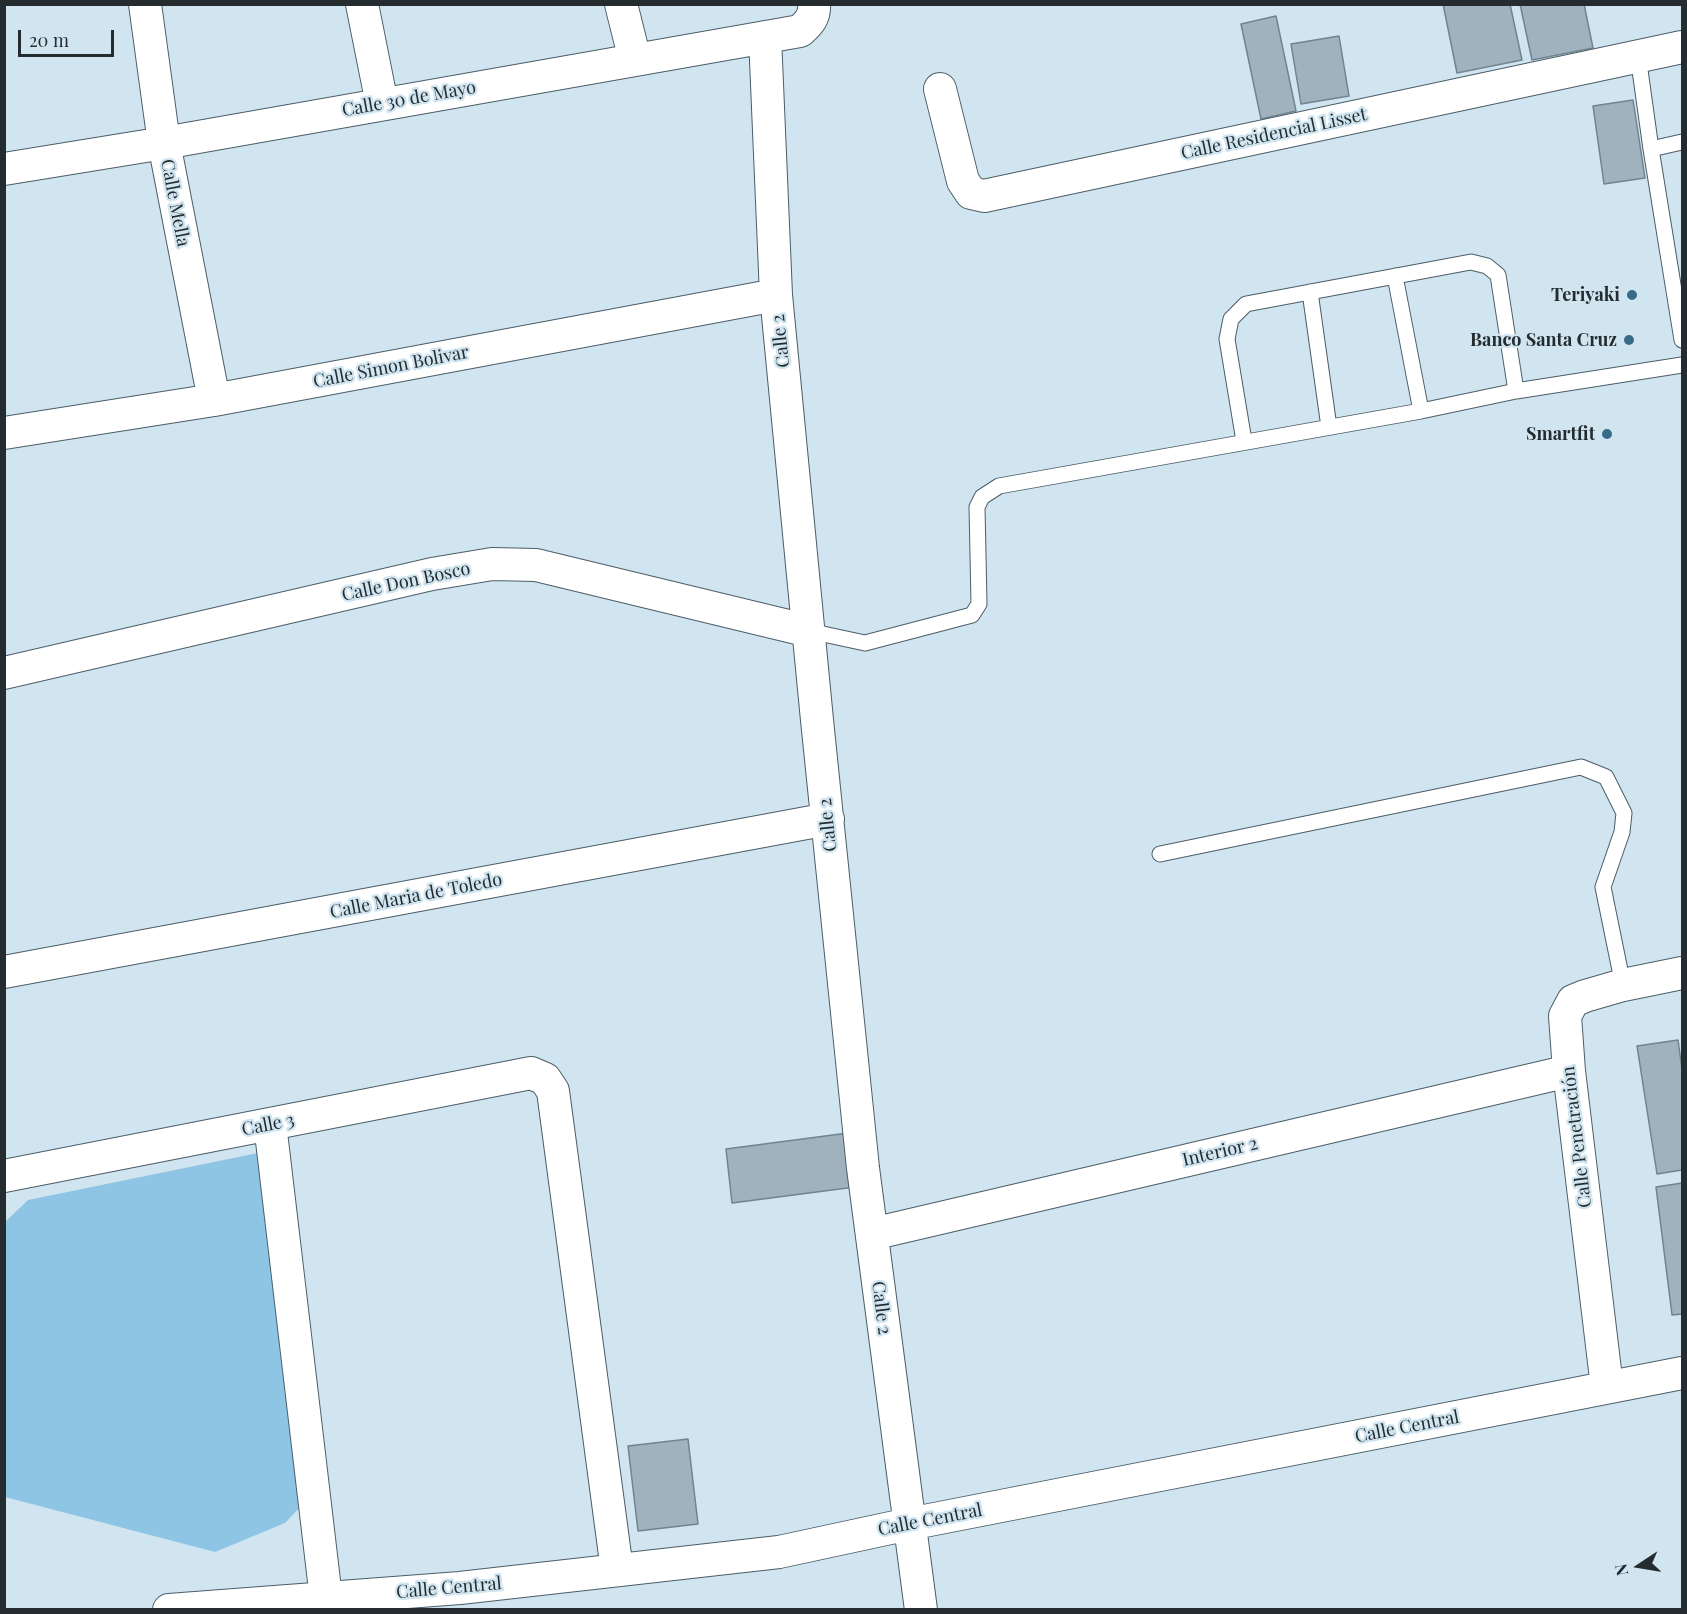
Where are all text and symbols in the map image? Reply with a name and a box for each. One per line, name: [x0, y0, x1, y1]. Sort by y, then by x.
scale bar: [21, 18, 117, 56]
text: 20 m: [29, 28, 69, 52]
street label: Calle 30 de Mayo: [340, 77, 478, 121]
street label: Calle Residencial Lisset: [1179, 104, 1369, 164]
street label: Calle Mella: [156, 157, 194, 249]
place label: Teriyaki: [1551, 284, 1620, 306]
marker: Teriyaki: [1625, 288, 1639, 302]
street label: Calle 2: [767, 313, 795, 369]
place label: Banco Santa Cruz: [1470, 329, 1617, 351]
marker: Banco Santa Cruz: [1622, 333, 1636, 347]
street label: Calle Simon Bolivar: [311, 341, 471, 393]
place label: Smartfit: [1526, 423, 1595, 445]
marker: Smartfit: [1600, 427, 1614, 441]
street label: Calle Don Bosco: [340, 558, 472, 606]
street label: Calle 2: [814, 797, 842, 853]
street label: Calle Maria de Toledo: [328, 869, 504, 923]
street label: Calle Penetración: [1558, 1065, 1596, 1209]
street label: Calle 3: [240, 1109, 296, 1141]
street label: Interior 2: [1180, 1133, 1260, 1171]
street label: Calle 2: [867, 1280, 895, 1336]
street label: Calle Central: [1353, 1406, 1461, 1448]
street label: Calle Central: [876, 1499, 984, 1541]
north arrow: [1609, 1536, 1669, 1596]
text: N: [1609, 1562, 1632, 1578]
street label: Calle Central: [395, 1573, 503, 1603]

